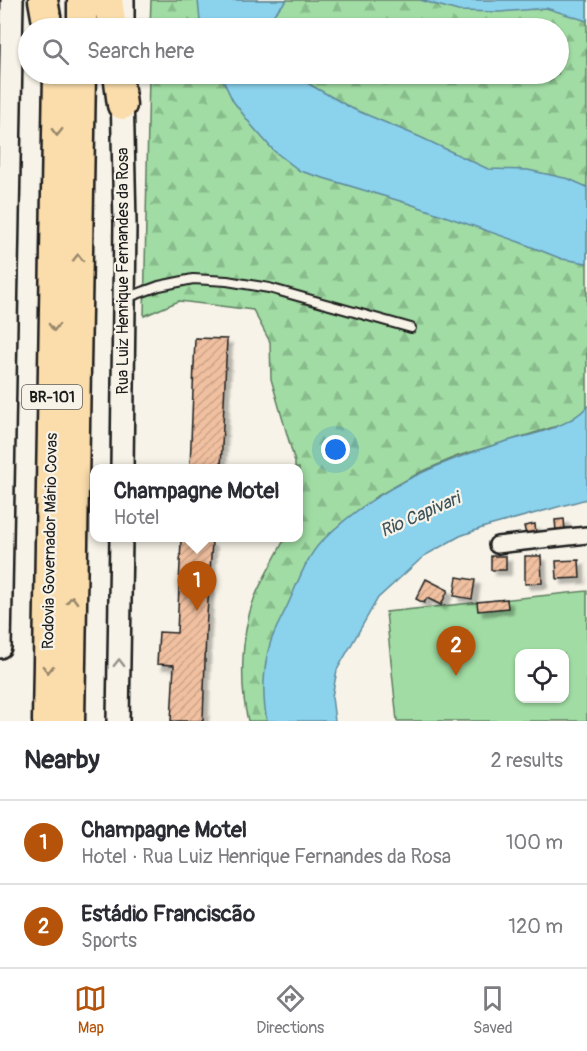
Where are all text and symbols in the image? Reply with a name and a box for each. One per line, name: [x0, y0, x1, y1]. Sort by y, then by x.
search box: [18, 18, 569, 84]
icon: search: [39, 35, 72, 68]
text: Search here: [87, 37, 194, 65]
one-way arrow: [51, 127, 63, 136]
street label: Rua Luiz Henrique Fernandes da Rosa: [113, 147, 133, 395]
one-way arrow: [72, 253, 84, 262]
one-way arrow: [47, 322, 60, 331]
road number: BR-101: [22, 385, 82, 409]
street label: Rodovia Governador Mário Covas: [38, 433, 62, 649]
your location: [321, 435, 350, 464]
popup: [90, 464, 303, 542]
text: Champagne Motel: [113, 477, 280, 505]
water label: Rio Capivari: [376, 486, 466, 543]
text: Hotel: [113, 505, 160, 530]
pin: 1: [178, 562, 216, 611]
one-way arrow: [66, 595, 78, 604]
pin: 2: [436, 626, 476, 676]
map controls: [515, 649, 569, 703]
button: locate: [515, 649, 569, 703]
one-way arrow: [113, 658, 125, 667]
one-way arrow: [41, 664, 54, 673]
text: Nearby: [24, 744, 100, 776]
text: 2 results: [491, 748, 563, 773]
text: Champagne Motel: [81, 816, 247, 844]
text: 1: [40, 830, 47, 855]
text: 100 m: [506, 830, 563, 855]
text: Hotel · Rua Luiz Henrique Fernandes da Rosa: [81, 844, 451, 869]
text: Estádio Franciscão: [81, 900, 255, 928]
text: 2: [38, 914, 49, 939]
text: 120 m: [508, 914, 563, 939]
text: Sports: [81, 928, 137, 953]
tab: Map: [74, 982, 107, 1038]
tab: Directions: [256, 982, 324, 1038]
tab: Saved: [473, 982, 513, 1038]

